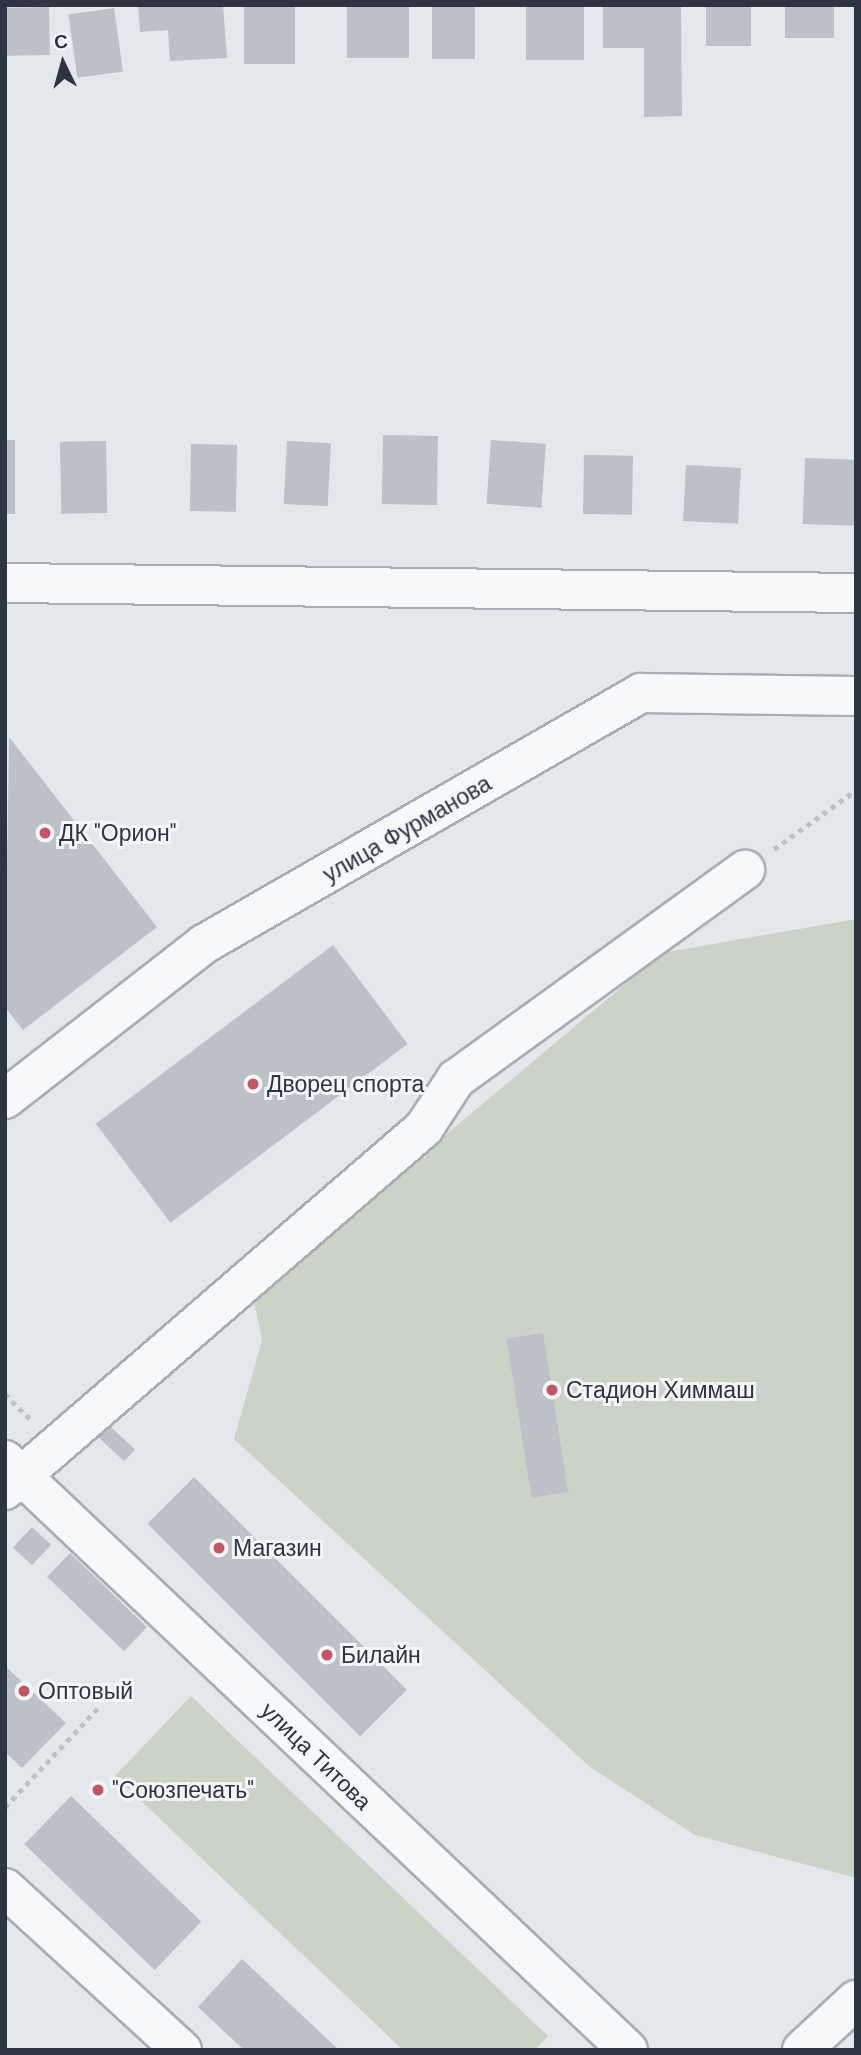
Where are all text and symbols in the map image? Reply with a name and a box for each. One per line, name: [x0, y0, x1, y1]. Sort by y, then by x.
north arrow: [28, 28, 98, 98]
text: С: [53, 29, 69, 55]
street label: улица Фурманова: [318, 770, 496, 888]
place label: ДК "Орион": [59, 819, 177, 847]
marker: ДК "Орион": [37, 825, 53, 841]
place label: Дворец спорта: [267, 1070, 424, 1098]
marker: Дворец спорта: [245, 1076, 261, 1092]
place label: Стадион Химмаш: [566, 1376, 755, 1404]
marker: Стадион Химмаш: [544, 1382, 560, 1398]
place label: Магазин: [233, 1534, 322, 1562]
marker: Магазин: [211, 1540, 227, 1556]
place label: Билайн: [341, 1641, 421, 1669]
marker: Билайн: [319, 1647, 335, 1663]
place label: Оптовый: [38, 1677, 133, 1705]
marker: Оптовый: [16, 1683, 32, 1699]
street label: улица Титова: [255, 1696, 377, 1816]
place label: "Союзпечать": [112, 1776, 254, 1804]
marker: "Союзпечать": [90, 1782, 106, 1798]

